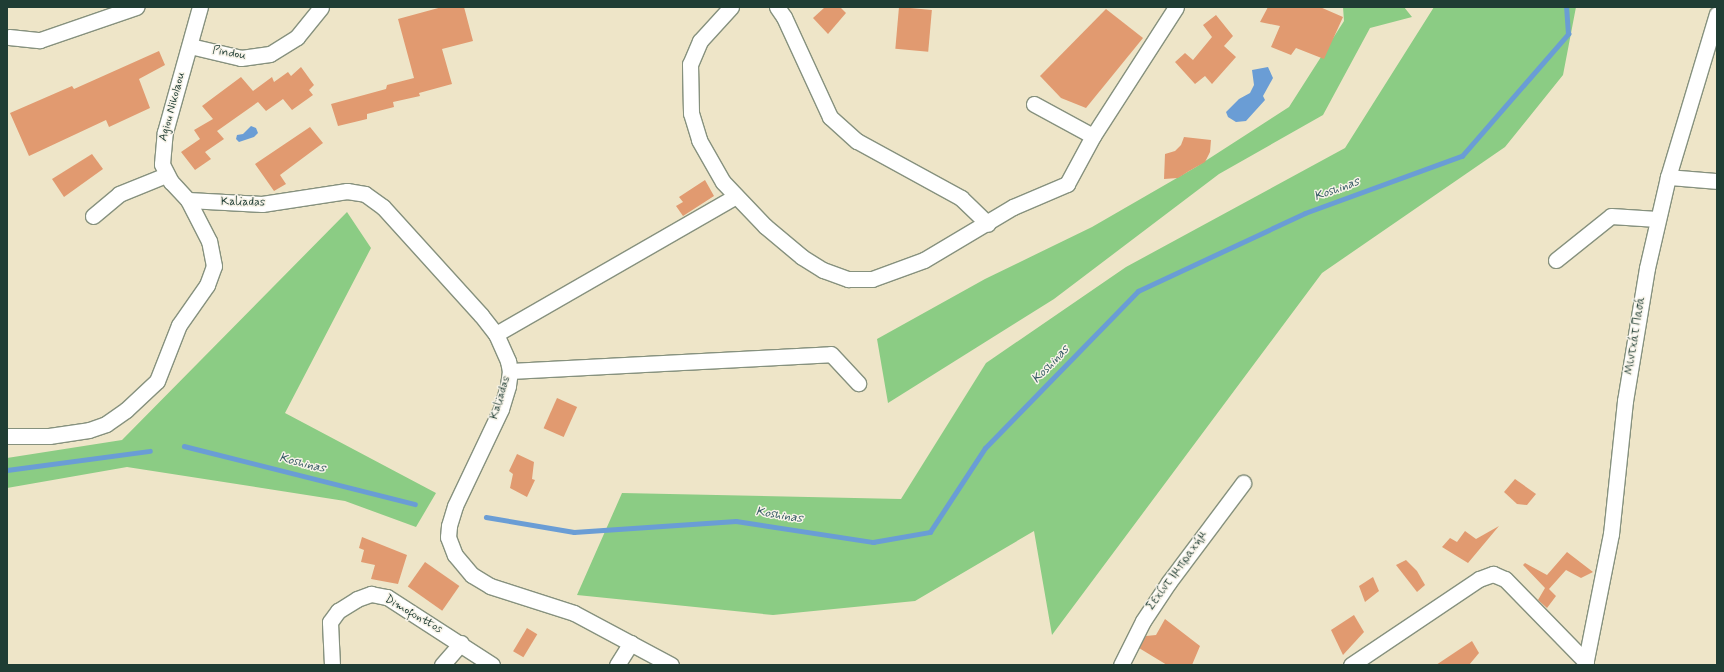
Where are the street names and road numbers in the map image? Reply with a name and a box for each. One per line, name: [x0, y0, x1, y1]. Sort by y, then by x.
street label: Pindou: [211, 44, 247, 64]
street label: Agiou Nikolaou: [157, 71, 189, 143]
street label: Kaliadas: [221, 195, 265, 211]
street label: Μιντχάτ Πασά: [1623, 296, 1649, 376]
street label: Kaliadas: [488, 375, 514, 421]
street label: Σεχίντ Ιμπραχήμ: [1144, 529, 1212, 613]
street label: Dimofonttos: [382, 593, 444, 637]

